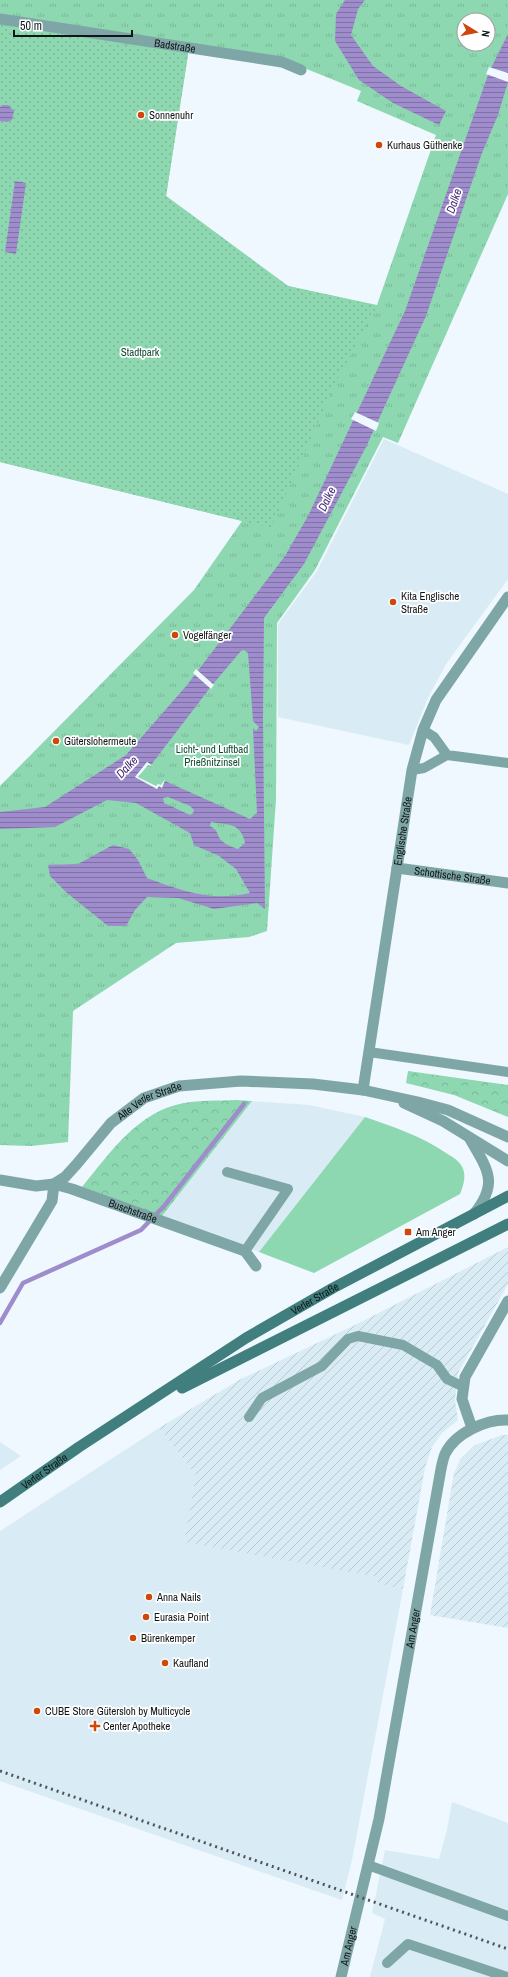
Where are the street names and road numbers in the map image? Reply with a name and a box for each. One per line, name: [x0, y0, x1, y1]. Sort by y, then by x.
street label: Badstraße: [153, 36, 197, 56]
street label: Englische Straße: [390, 796, 415, 866]
street label: Schottische Straße: [413, 863, 492, 888]
street label: Alte Verler Straße: [113, 1079, 183, 1124]
street label: Buschstraße: [107, 1196, 159, 1226]
street label: Verler Straße: [288, 1279, 341, 1318]
street label: Verler Straße: [18, 1450, 70, 1492]
street label: Am Anger: [402, 1608, 423, 1650]
street label: Am Anger: [337, 1925, 360, 1968]

